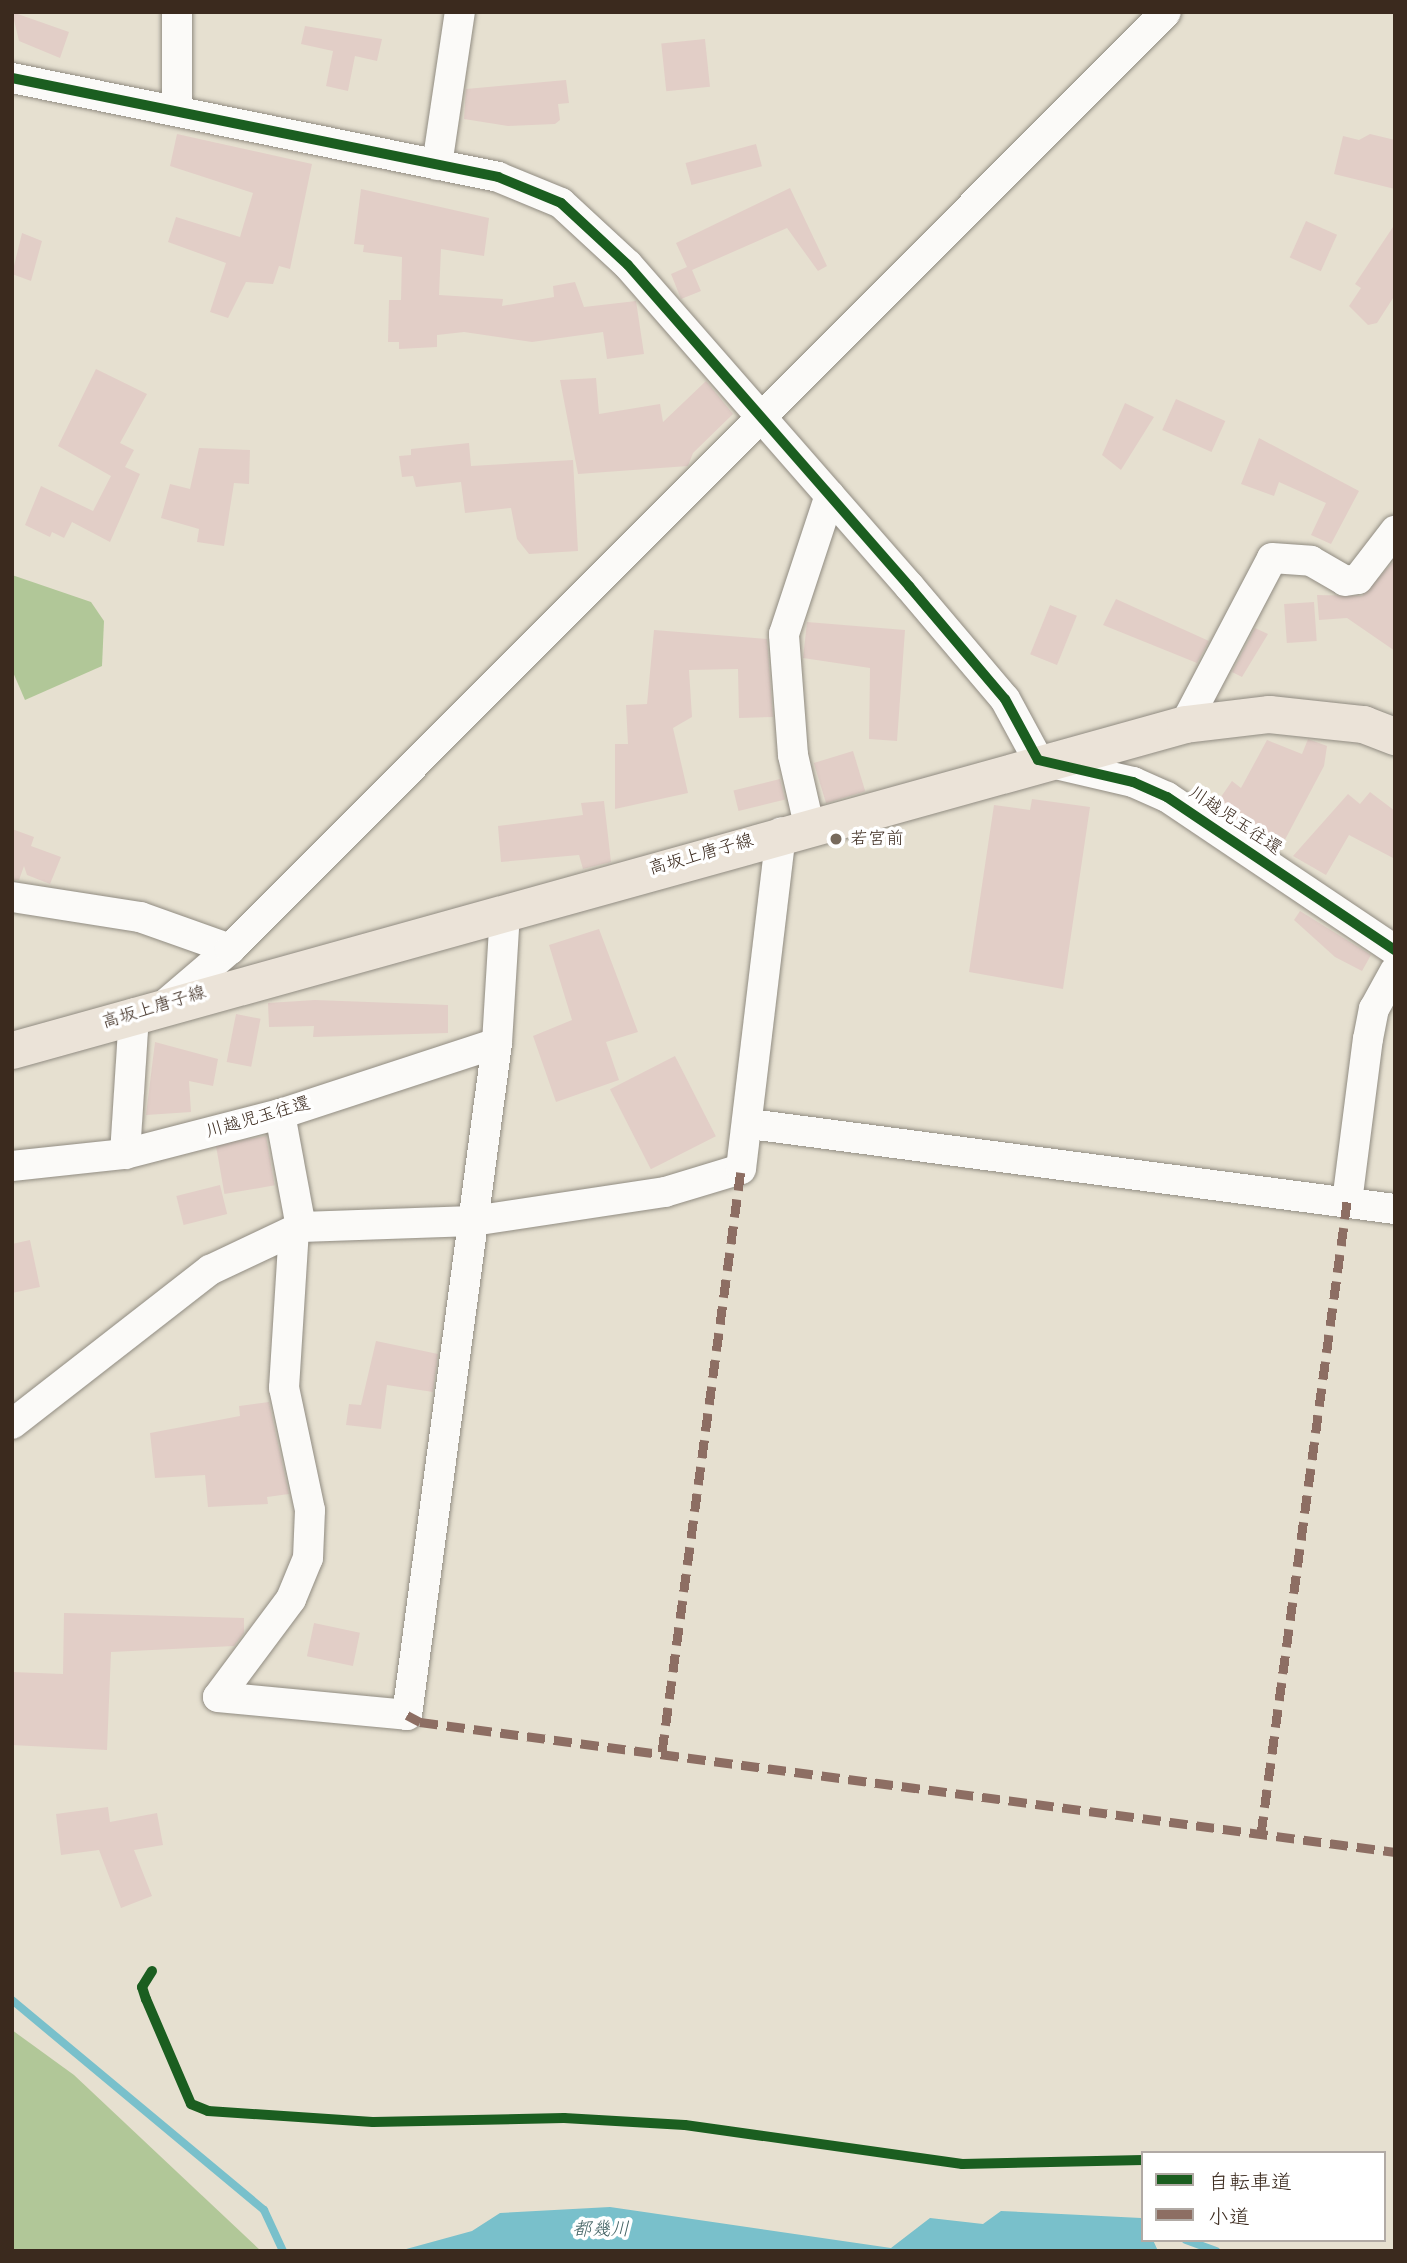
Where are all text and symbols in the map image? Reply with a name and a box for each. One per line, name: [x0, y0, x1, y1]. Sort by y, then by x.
street label: 川越児玉往還: [1184, 782, 1286, 860]
place label: 若宮前: [850, 828, 904, 850]
street label: 高坂上唐子線: [646, 830, 756, 880]
marker: 若宮前: [828, 831, 844, 847]
street label: 高坂上唐子線: [99, 982, 209, 1034]
street label: 川越児玉往還: [203, 1093, 313, 1143]
legend: [1141, 2151, 1386, 2242]
text: 自転車道: [1208, 2170, 1292, 2195]
text: 小道: [1208, 2205, 1250, 2230]
water label: 都幾川: [573, 2219, 629, 2241]

